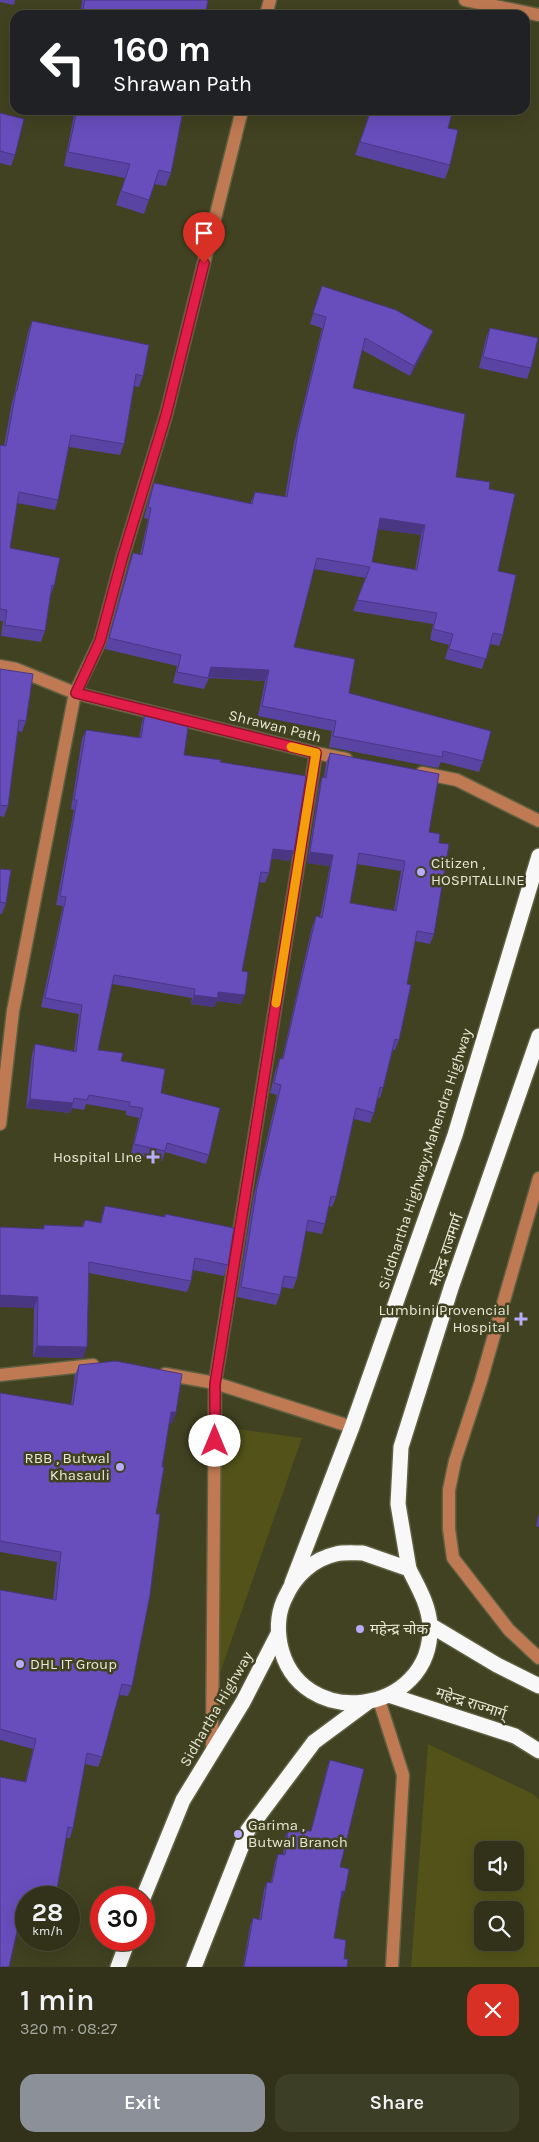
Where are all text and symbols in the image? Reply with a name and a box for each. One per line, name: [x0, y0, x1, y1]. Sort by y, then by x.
text: 160 m: [113, 29, 211, 70]
icon: left: [30, 30, 95, 95]
text: Shrawan Path: [113, 71, 252, 97]
pin: [183, 212, 225, 263]
icon: arrive: [190, 219, 218, 247]
street label: Shrawan Path: [227, 706, 323, 746]
place label: Citizen , HOSPITALLINE: [431, 854, 525, 889]
marker: Citizen , HOSPITALLINE: [415, 866, 427, 878]
street label: Siddhartha Highway;Mahendra Highway: [374, 1026, 476, 1292]
place label: Hospital LIne: [53, 1148, 142, 1166]
marker: Hospital LIne: [146, 1150, 160, 1164]
street label: महेन्द्र राजमार्ग: [425, 1210, 467, 1289]
place label: Lumbini Provencial Hospital: [379, 1301, 510, 1336]
marker: Lumbini Provencial Hospital: [514, 1312, 528, 1326]
position arrow: [188, 1414, 240, 1466]
place label: RBB , Butwal Khasauli: [25, 1449, 110, 1484]
marker: RBB , Butwal Khasauli: [114, 1461, 126, 1473]
place label: महेन्द्र चोक: [370, 1620, 429, 1638]
marker: महेन्द्र चोक: [354, 1623, 366, 1635]
street label: Sidhartha Highway: [176, 1648, 256, 1770]
place label: DHL IT Group: [30, 1655, 117, 1673]
marker: DHL IT Group: [14, 1658, 26, 1670]
street label: महेन्द्र राज्मार्ग्: [433, 1683, 510, 1724]
place label: Garima , Butwal Branch: [248, 1816, 348, 1851]
marker: Garima , Butwal Branch: [232, 1828, 244, 1840]
map controls: [474, 1841, 524, 1951]
button: sound: [474, 1841, 524, 1891]
speed limit sign: 30: [90, 1886, 155, 1951]
text: 28: [32, 1898, 63, 1927]
button: search: [474, 1901, 524, 1951]
text: km/h: [32, 1924, 63, 1938]
text: 1 min: [20, 1982, 94, 2018]
button: close: [467, 1984, 519, 2036]
text: 320 m · 08:27: [20, 2019, 117, 2038]
button: Exit: [20, 2074, 265, 2132]
button: Share: [275, 2074, 519, 2132]

